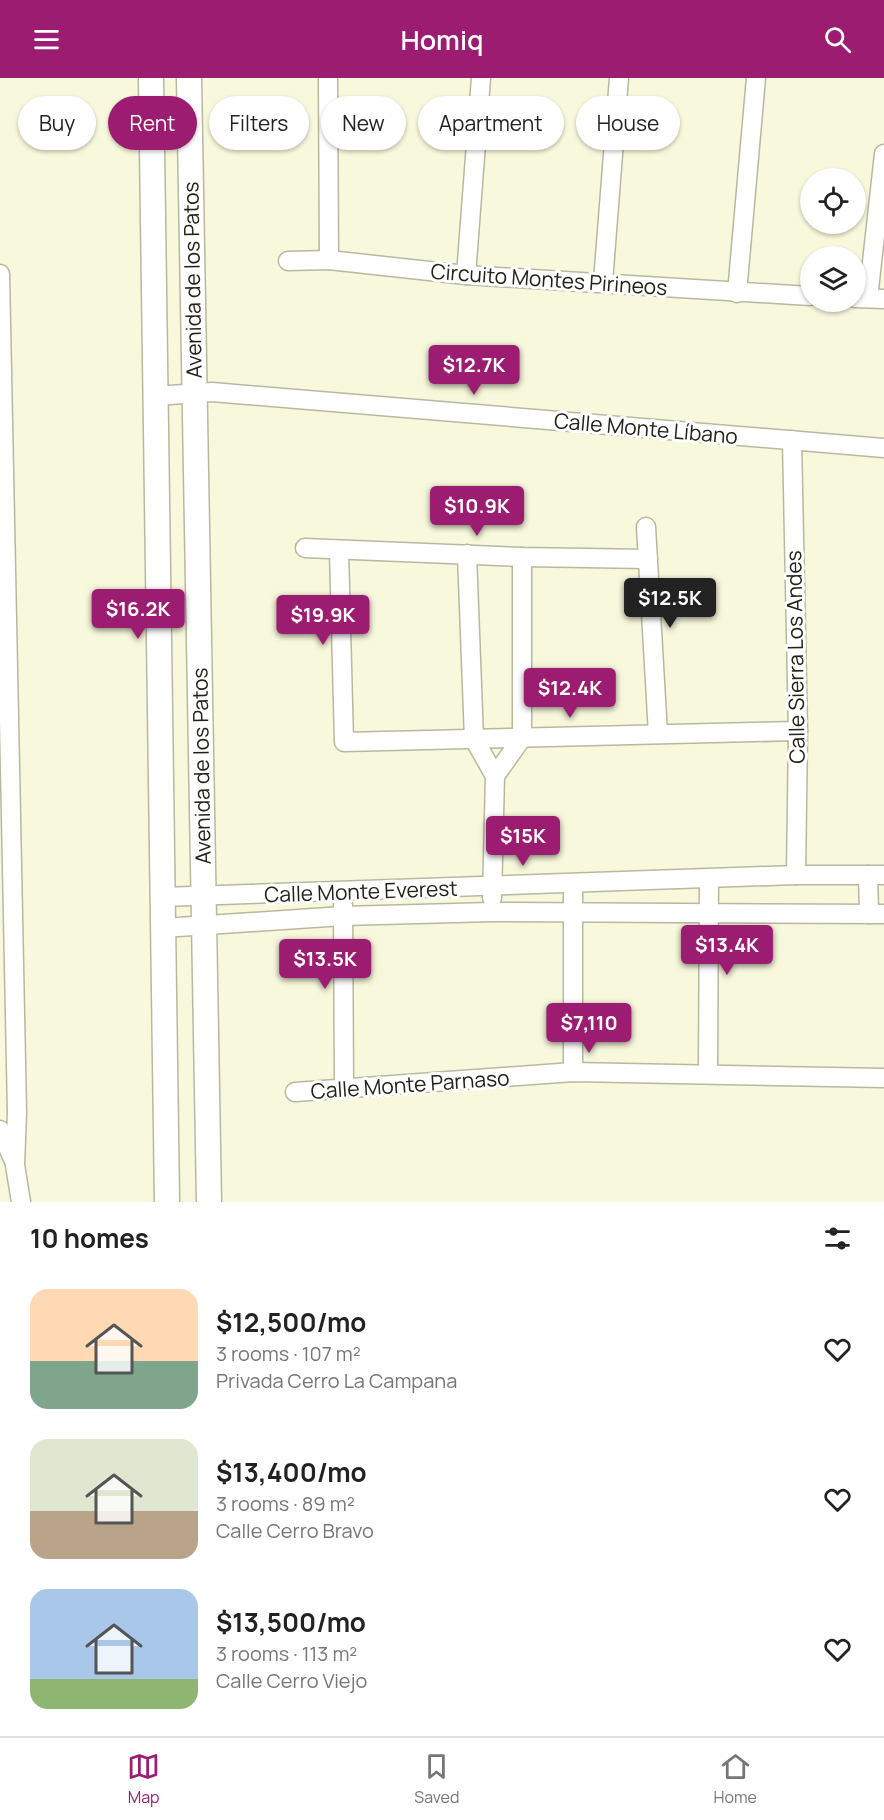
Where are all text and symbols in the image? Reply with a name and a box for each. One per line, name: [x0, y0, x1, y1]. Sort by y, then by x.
text: Homiq: [401, 21, 484, 58]
icon: menu: [30, 23, 63, 56]
icon: search: [821, 23, 854, 56]
chip: Buy: [18, 96, 96, 150]
chip: Rent: [108, 96, 197, 150]
chip: Filters: [209, 96, 309, 150]
chip: New: [321, 96, 406, 150]
chip: Apartment: [418, 96, 564, 150]
chip: House: [576, 96, 680, 150]
map controls: [800, 168, 866, 312]
button: locate: [800, 168, 866, 234]
street label: Avenida de los Patos: [176, 181, 208, 379]
button: layers: [800, 246, 866, 312]
street label: Circuito Montes Pirineos: [430, 257, 668, 301]
pin: $12.7K: [425, 345, 523, 396]
text: $12.7K: [443, 351, 505, 378]
street label: Calle Monte Líbano: [553, 406, 739, 450]
pin: $10.9K: [428, 486, 526, 537]
text: $10.9K: [444, 492, 510, 519]
street label: Calle Sierra Los Andes: [779, 550, 811, 764]
pin: $12.5K: [621, 578, 719, 629]
text: $12.5K: [638, 584, 702, 611]
pin: $16.2K: [89, 589, 187, 640]
text: $16.2K: [106, 595, 170, 622]
pin: $19.9K: [274, 595, 372, 646]
text: $19.9K: [290, 601, 356, 628]
street label: Avenida de los Patos: [185, 667, 217, 865]
pin: $12.4K: [521, 668, 619, 719]
text: $12.4K: [538, 674, 602, 701]
pin: $15K: [487, 816, 559, 867]
text: $15K: [500, 822, 546, 849]
street label: Calle Monte Everest: [264, 874, 458, 908]
pin: $13.4K: [678, 925, 776, 976]
text: $13.4K: [695, 931, 759, 958]
pin: $13.5K: [276, 939, 374, 990]
text: $13.5K: [293, 945, 357, 972]
pin: $7,110: [540, 1003, 638, 1054]
text: $7,110: [560, 1009, 618, 1036]
street label: Calle Monte Parnaso: [310, 1063, 510, 1105]
text: 10 homes: [30, 1220, 149, 1256]
icon: filters: [821, 1222, 854, 1255]
text: $12,500/mo: [216, 1304, 366, 1340]
icon: home: [78, 1313, 150, 1385]
icon: heart: [821, 1333, 854, 1366]
text: 3 rooms · 107 m²: [216, 1340, 361, 1367]
text: Privada Cerro La Campana: [216, 1367, 457, 1394]
text: $13,400/mo: [216, 1454, 366, 1490]
icon: home: [78, 1463, 150, 1535]
icon: heart: [821, 1483, 854, 1516]
text: 3 rooms · 89 m²: [216, 1490, 355, 1517]
text: Calle Cerro Bravo: [216, 1517, 374, 1544]
text: $13,500/mo: [216, 1604, 366, 1640]
icon: home: [78, 1613, 150, 1685]
icon: heart: [821, 1633, 854, 1666]
text: 3 rooms · 113 m²: [216, 1640, 357, 1667]
text: Calle Cerro Viejo: [216, 1667, 367, 1694]
tab: Map: [127, 1750, 160, 1808]
tab: Saved: [414, 1750, 459, 1808]
tab: Home: [714, 1750, 757, 1808]

